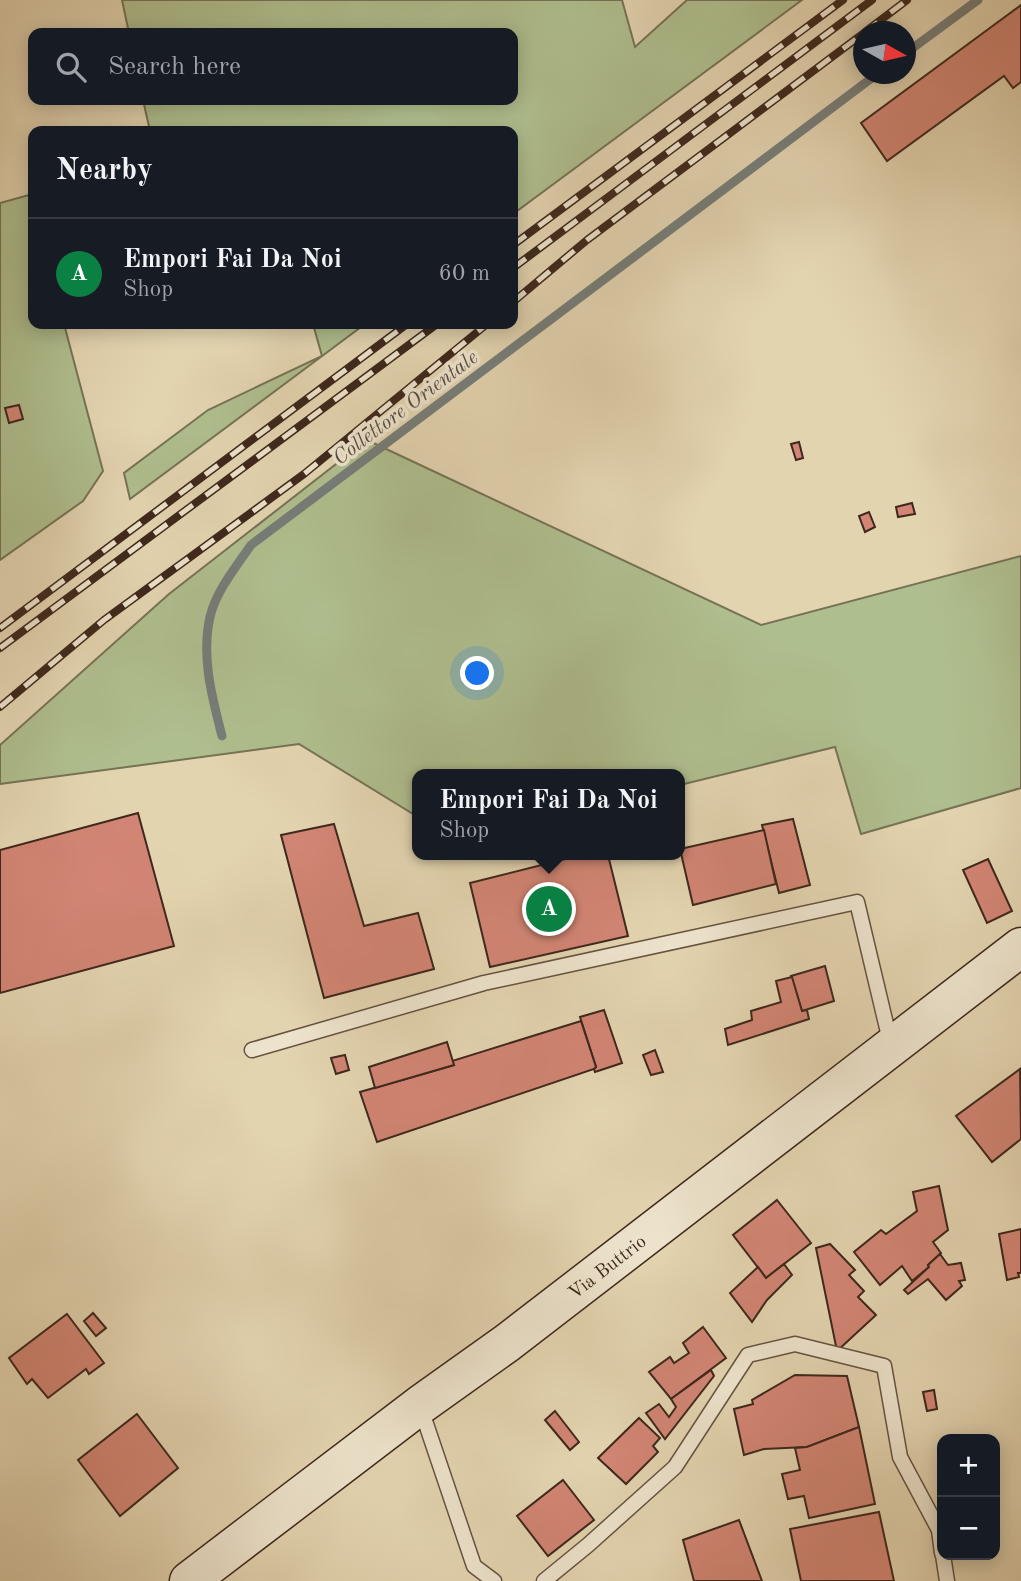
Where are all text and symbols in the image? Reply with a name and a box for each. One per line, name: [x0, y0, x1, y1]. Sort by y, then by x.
north arrow: [853, 21, 916, 84]
search box: [28, 28, 518, 105]
icon: search: [52, 48, 90, 86]
text: Search here: [108, 54, 241, 80]
text: Nearby: [56, 156, 153, 186]
text: Empori Fai Da Noi: [123, 247, 342, 273]
text: A: [70, 262, 88, 285]
text: 60 m: [439, 262, 490, 285]
text: Shop: [123, 278, 173, 301]
water label: Collettore Orientale: [330, 347, 482, 469]
your location: [460, 656, 494, 690]
popup: [412, 769, 685, 860]
text: Empori Fai Da Noi: [439, 788, 658, 814]
text: Shop: [439, 819, 489, 842]
pin: A: [526, 883, 572, 935]
street label: Via Buttrio: [566, 1232, 651, 1304]
map controls: [937, 1434, 1000, 1560]
button: +: [937, 1434, 1000, 1497]
button: −: [937, 1497, 1000, 1560]

